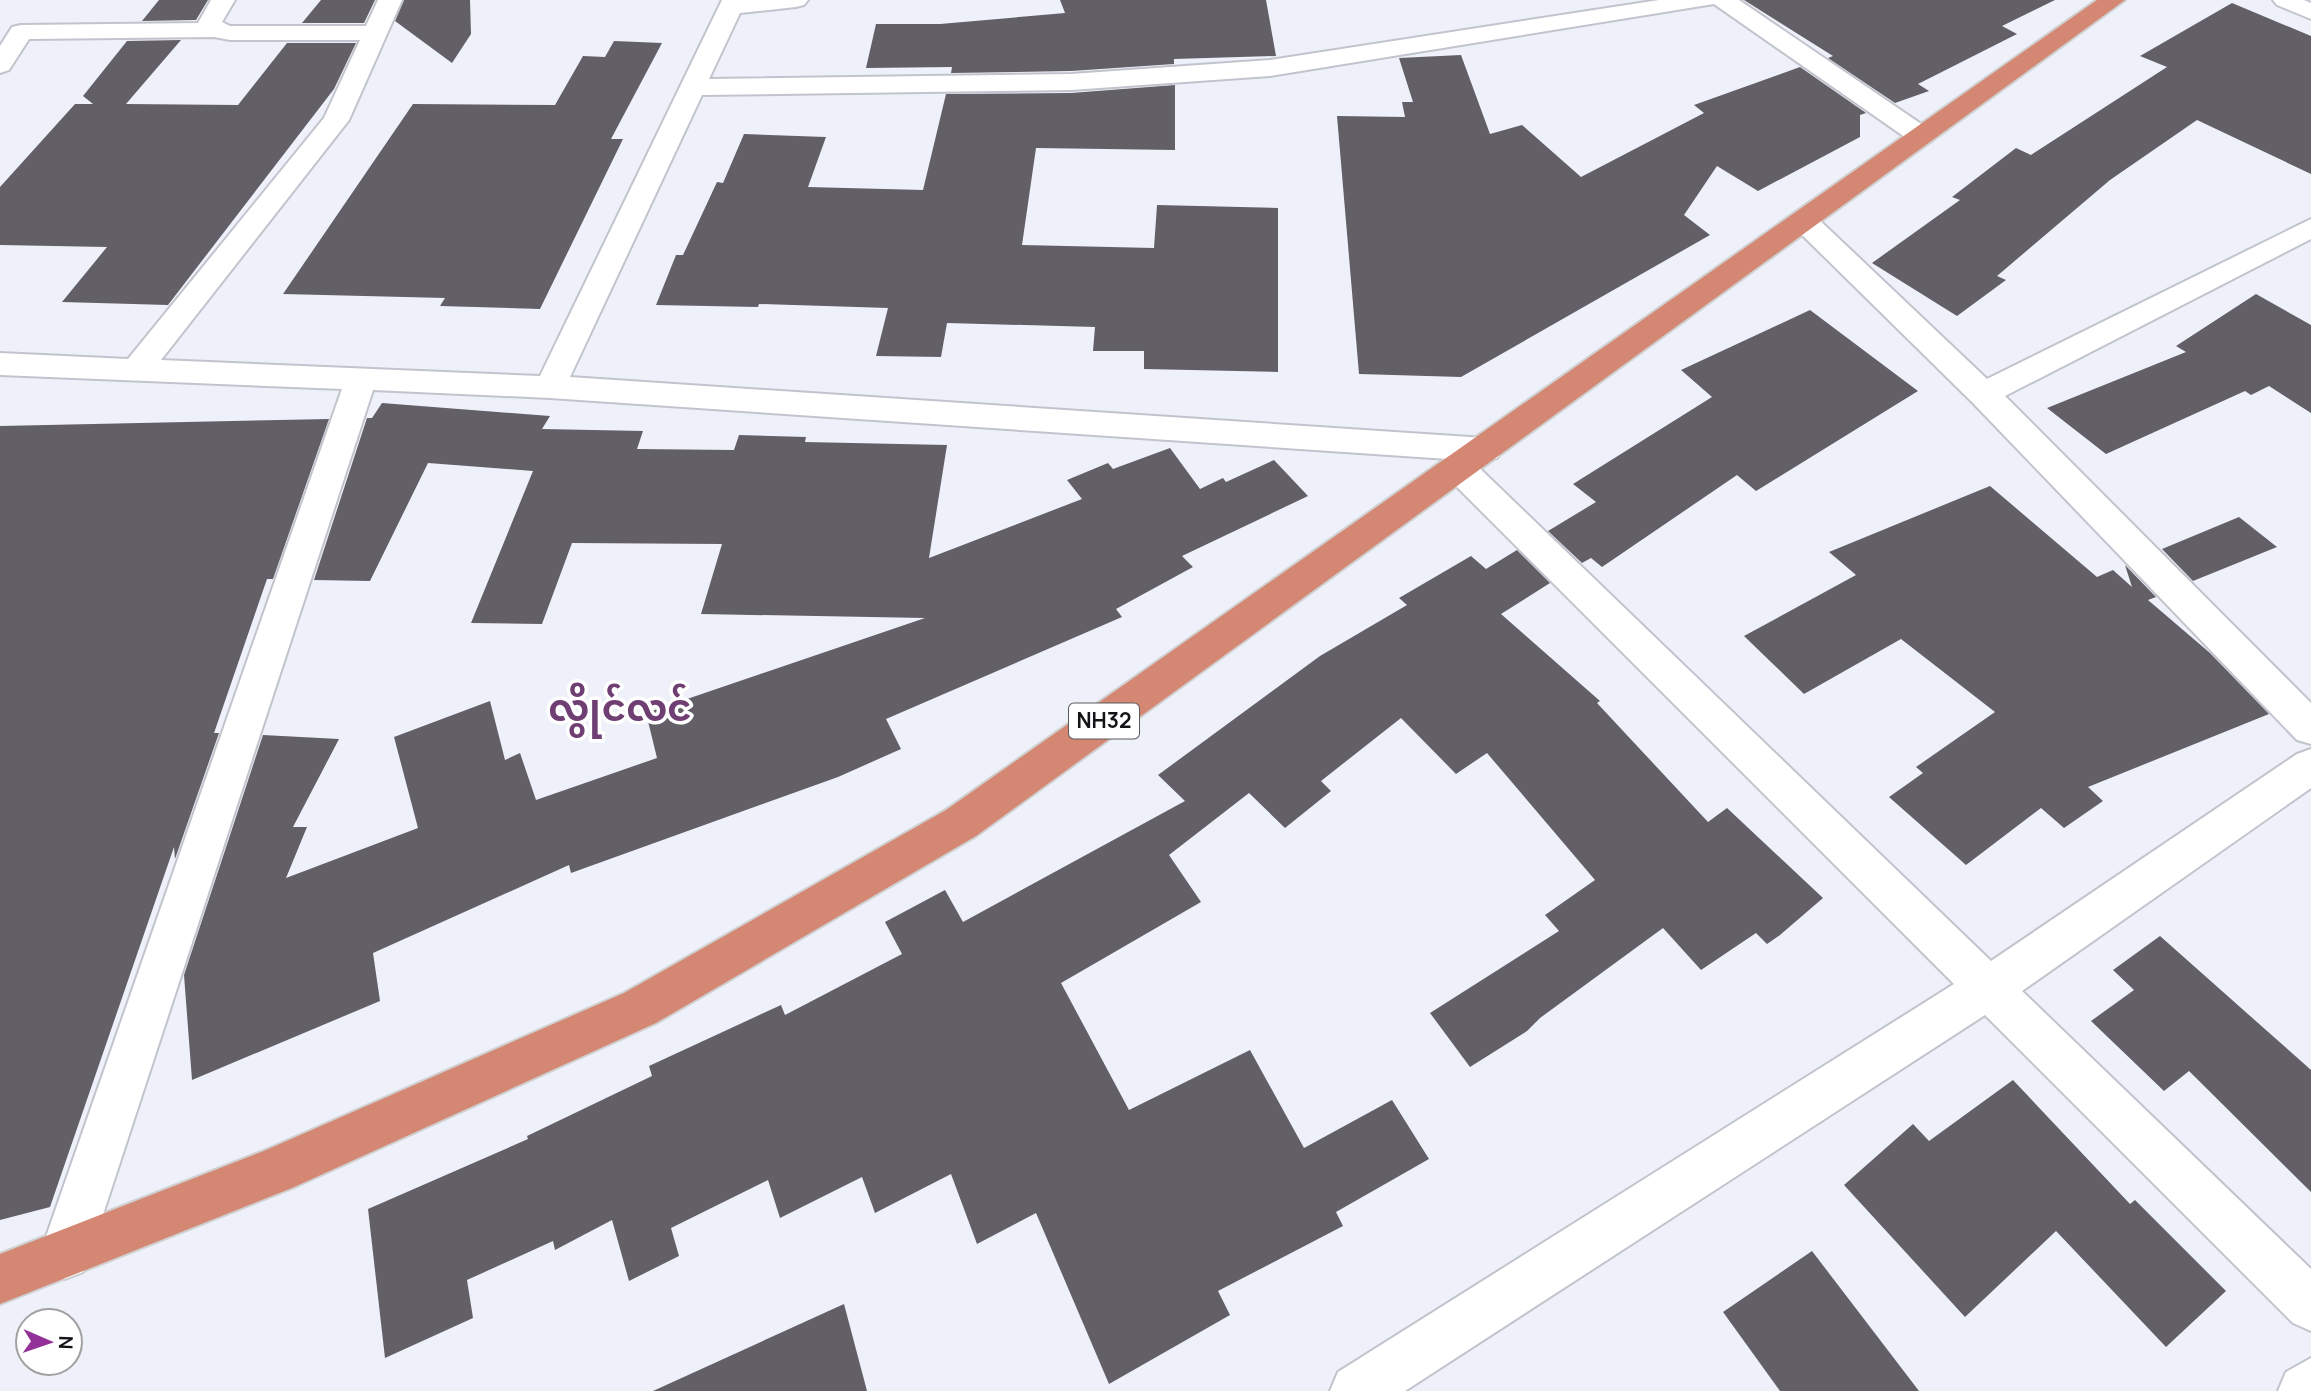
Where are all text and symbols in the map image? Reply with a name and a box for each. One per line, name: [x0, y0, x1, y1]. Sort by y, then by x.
district label: လွိုင်လင်: [548, 682, 692, 739]
road number: NH32: [1069, 704, 1139, 738]
north arrow: [14, 1307, 84, 1377]
text: N: [53, 1335, 79, 1350]

